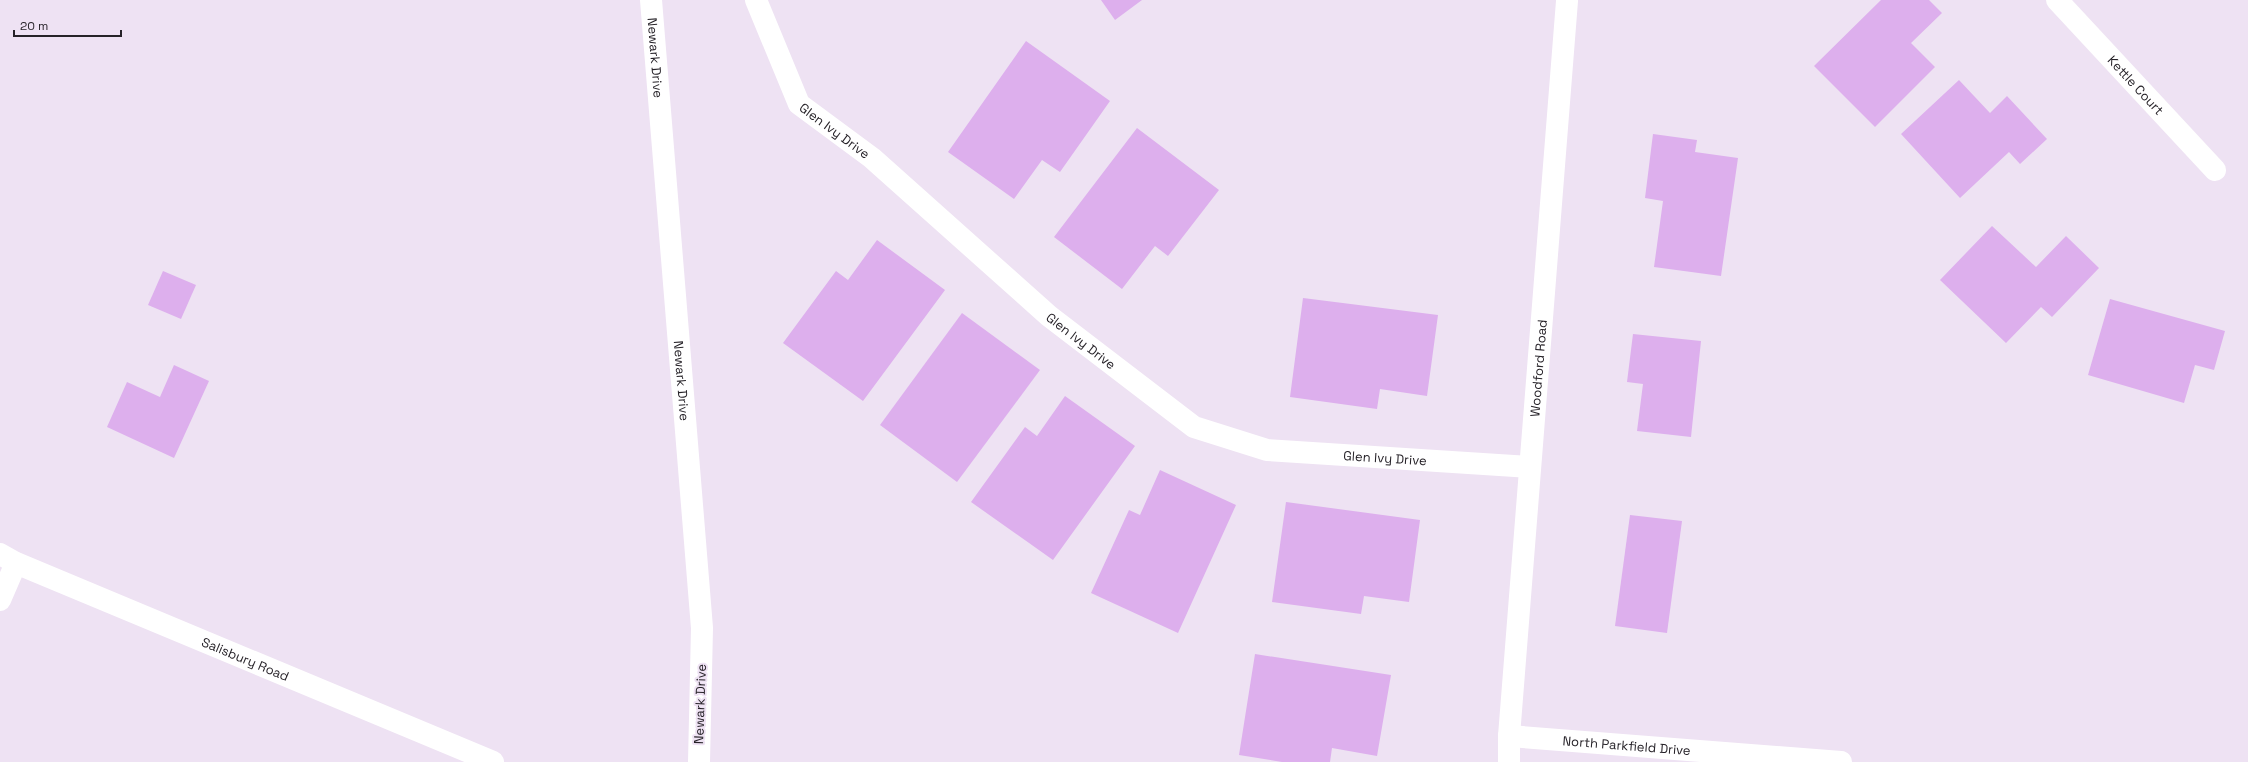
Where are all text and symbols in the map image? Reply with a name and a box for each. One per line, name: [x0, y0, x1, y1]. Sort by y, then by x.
scale bar: [14, 12, 121, 38]
street label: Newark Drive: [644, 17, 667, 99]
text: 20 m: [20, 18, 48, 34]
street label: Kettle Court: [2104, 52, 2168, 118]
street label: Glen Ivy Drive: [796, 99, 873, 162]
street label: Glen Ivy Drive: [1043, 308, 1119, 373]
street label: Woodford Road: [1526, 319, 1550, 417]
street label: Newark Drive: [670, 340, 694, 422]
street label: Glen Ivy Drive: [1343, 446, 1427, 469]
street label: Salisbury Road: [199, 633, 292, 685]
street label: Newark Drive: [690, 664, 710, 744]
street label: North Parkfield Drive: [1562, 732, 1691, 759]

